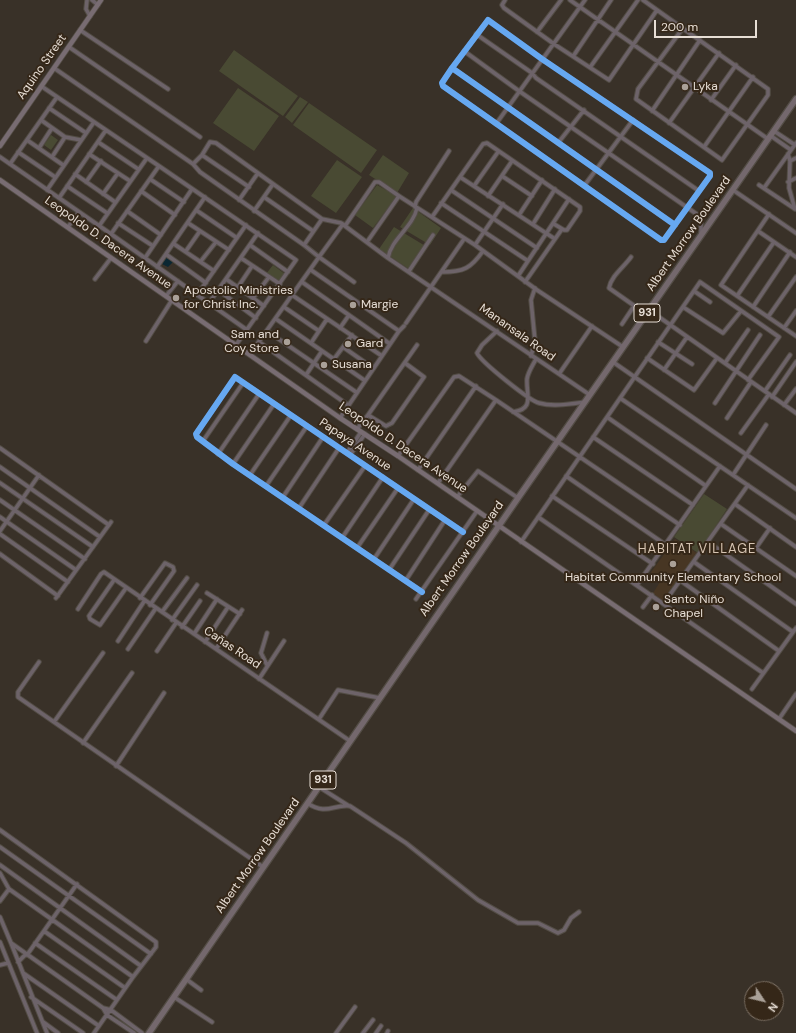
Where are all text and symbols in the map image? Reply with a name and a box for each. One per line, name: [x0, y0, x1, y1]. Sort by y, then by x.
scale bar: [656, 12, 759, 38]
text: 200 m: [661, 19, 698, 35]
street label: Aquino Street: [14, 32, 70, 102]
place label: Lyka: [693, 80, 718, 94]
marker: Lyka: [680, 82, 690, 92]
street label: Albert Morrow Boulevard: [644, 174, 734, 294]
street label: Leopoldo D. Dacera Avenue: [42, 194, 174, 292]
place label: Apostolic Ministries for Christ Inc.: [184, 284, 293, 312]
marker: Apostolic Ministries for Christ Inc.: [171, 293, 181, 303]
place label: Margie: [361, 298, 398, 312]
marker: Margie: [348, 300, 358, 310]
street label: Manansala Road: [476, 301, 558, 365]
road number: 931: [634, 304, 660, 322]
place label: Sam and Coy Store: [224, 328, 279, 356]
marker: Sam and Coy Store: [282, 337, 292, 347]
place label: Gard: [356, 337, 383, 351]
marker: Gard: [343, 339, 353, 349]
place label: Susana: [332, 358, 372, 372]
marker: Susana: [319, 360, 329, 370]
street label: Leopoldo D. Dacera Avenue: [336, 400, 470, 496]
street label: Papaya Avenue: [316, 416, 394, 474]
street label: Albert Morrow Boulevard: [417, 499, 507, 619]
district label: HABITAT VILLAGE: [638, 542, 756, 558]
marker: Habitat Community Elementary School: [668, 559, 678, 569]
place label: Habitat Community Elementary School: [565, 571, 781, 585]
place label: Santo Niño Chapel: [664, 593, 724, 621]
marker: Santo Niño Chapel: [651, 602, 661, 612]
street label: Cañas Road: [201, 624, 263, 672]
road number: 931: [310, 771, 336, 789]
street label: Albert Morrow Boulevard: [213, 796, 303, 916]
north arrow: [744, 981, 784, 1021]
text: N: [765, 1000, 781, 1015]

